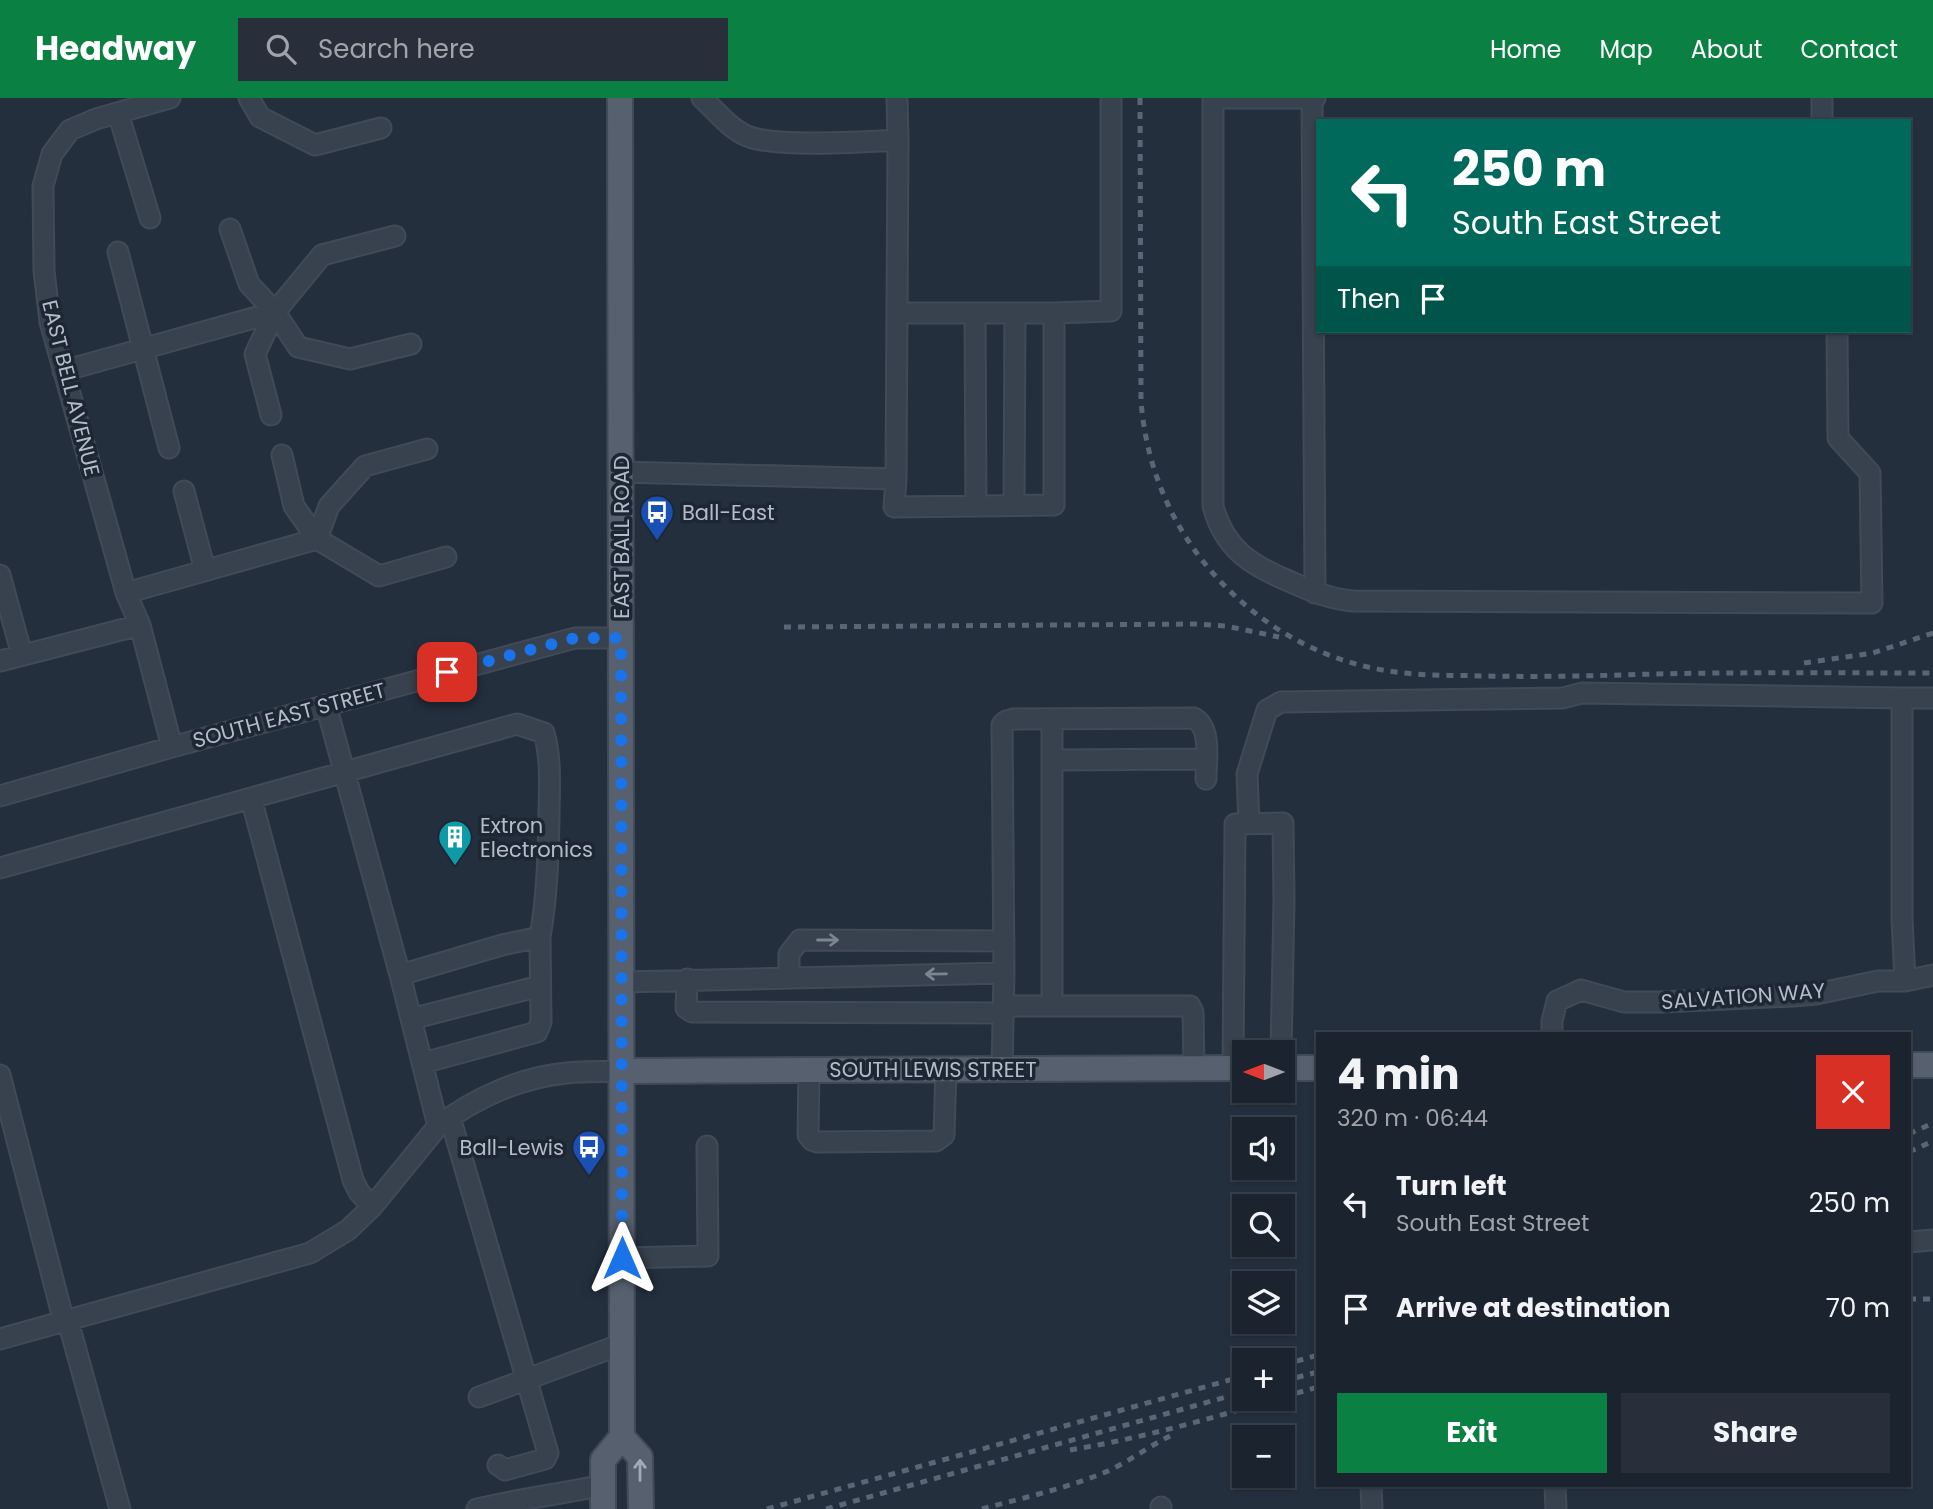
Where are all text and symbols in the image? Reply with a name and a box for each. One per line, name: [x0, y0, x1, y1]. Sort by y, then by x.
search box: [238, 18, 728, 81]
text: Headway: [35, 25, 196, 72]
icon: search: [262, 30, 300, 68]
text: Search here: [318, 31, 475, 67]
text: Home: [1490, 33, 1562, 66]
text: Map: [1600, 33, 1653, 66]
text: About: [1691, 33, 1762, 66]
text: Contact: [1800, 33, 1898, 66]
text: 250 m: [1452, 135, 1606, 203]
icon: left: [1337, 147, 1428, 238]
text: South East Street: [1452, 200, 1721, 245]
icon: arrive: [1414, 280, 1452, 318]
text: Then: [1337, 281, 1400, 317]
street label: EAST BELL AVENUE: [35, 297, 107, 479]
street label: EAST BALL ROAD: [607, 455, 636, 619]
bus stop icon: Ball-East: [638, 493, 676, 542]
place label: Ball-East: [682, 498, 775, 527]
pin: [417, 642, 477, 702]
icon: arrive: [428, 653, 466, 691]
street label: SOUTH EAST STREET: [190, 675, 388, 755]
place label: Extron Electronics: [480, 811, 593, 864]
building icon: Extron Electronics: [436, 818, 474, 867]
one-way arrow: [816, 933, 839, 947]
one-way arrow: [925, 967, 948, 981]
street label: SALVATION WAY: [1660, 976, 1826, 1016]
north arrow: [1232, 1040, 1295, 1102]
map controls: [1232, 1040, 1295, 1488]
text: 4 min: [1337, 1045, 1460, 1104]
street label: SOUTH LEWIS STREET: [829, 1055, 1037, 1084]
button: close: [1816, 1055, 1890, 1129]
text: 320 m · 06:44: [1337, 1102, 1488, 1134]
button: sound: [1232, 1117, 1295, 1180]
bus stop icon: Ball-Lewis: [570, 1128, 608, 1177]
place label: Ball-Lewis: [460, 1133, 564, 1162]
text: Turn left: [1396, 1168, 1507, 1204]
icon: left: [1337, 1185, 1375, 1223]
text: 250 m: [1809, 1185, 1890, 1221]
button: search: [1232, 1194, 1295, 1257]
text: South East Street: [1396, 1207, 1589, 1239]
position arrow: [585, 1221, 659, 1295]
button: layers: [1232, 1271, 1295, 1334]
icon: arrive: [1337, 1290, 1375, 1328]
text: Arrive at destination: [1396, 1290, 1671, 1326]
text: 70 m: [1826, 1290, 1890, 1326]
button: +: [1232, 1348, 1295, 1411]
button: Exit: [1337, 1393, 1607, 1473]
button: Share: [1621, 1393, 1890, 1473]
button: −: [1232, 1425, 1295, 1488]
one-way arrow: [634, 1458, 647, 1481]

